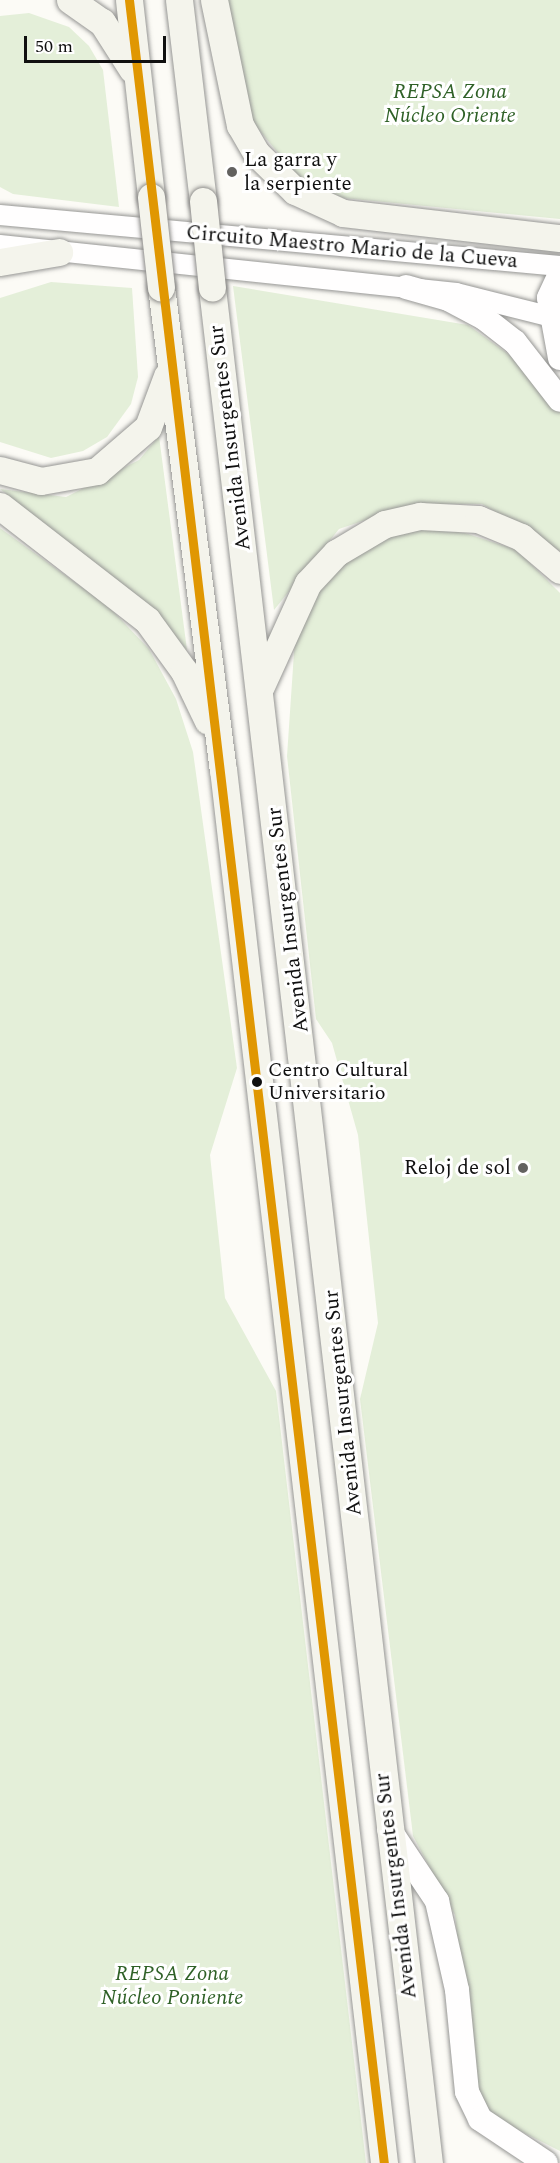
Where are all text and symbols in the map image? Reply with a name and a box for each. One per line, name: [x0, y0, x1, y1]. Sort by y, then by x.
scale bar: [27, 24, 170, 62]
text: 50 m: [35, 33, 73, 60]
park label: REPSA Zona Núcleo Oriente: [384, 79, 516, 129]
place label: La garra y la serpiente: [244, 147, 352, 197]
marker: La garra y la serpiente: [225, 165, 239, 179]
street label: Circuito Maestro Mario de la Cueva: [185, 220, 519, 274]
street label: Avenida Insurgentes Sur: [204, 324, 256, 552]
street label: Avenida Insurgentes Sur: [262, 806, 314, 1034]
place label: Centro Cultural Universitario: [268, 1058, 408, 1105]
marker: Centro Cultural Universitario: [251, 1076, 263, 1088]
place label: Reloj de sol: [404, 1155, 511, 1181]
marker: Reloj de sol: [516, 1161, 530, 1175]
street label: Avenida Insurgentes Sur: [319, 1289, 367, 1517]
street label: Avenida Insurgentes Sur: [370, 1772, 422, 2000]
park label: REPSA Zona Núcleo Poniente: [101, 1961, 243, 2011]

